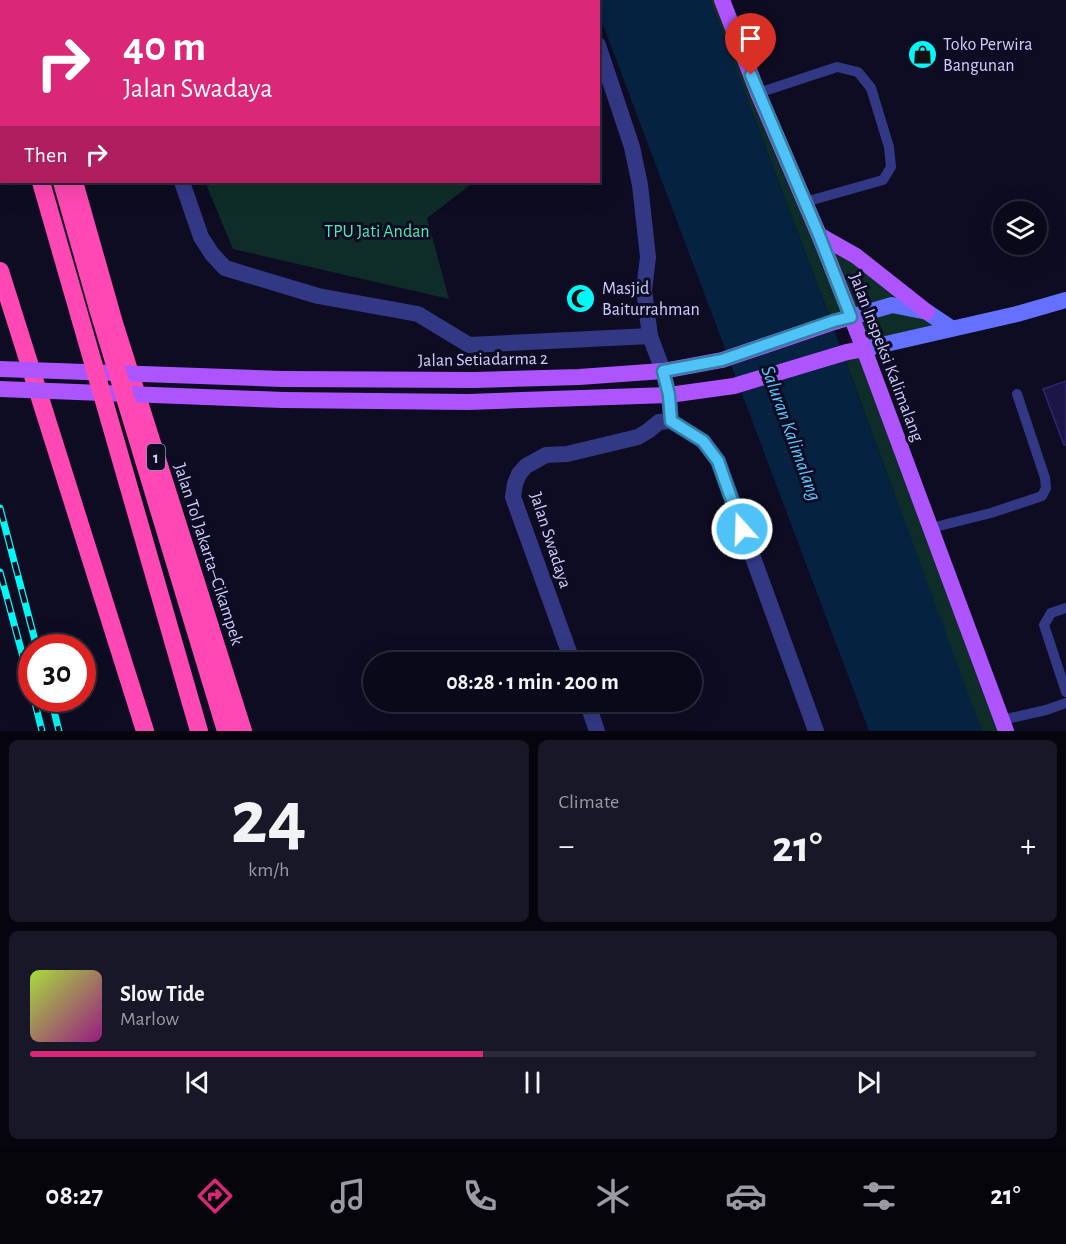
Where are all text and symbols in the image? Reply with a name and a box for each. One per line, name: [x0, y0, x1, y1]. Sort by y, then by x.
pin: [725, 13, 776, 75]
icon: arrive: [734, 22, 767, 55]
icon: right: [24, 24, 102, 102]
text: 40 m: [123, 26, 206, 68]
place label: Toko Perwira Bangunan: [943, 36, 1033, 75]
shop icon: Toko Perwira Bangunan: [906, 38, 938, 70]
text: Jalan Swadaya: [123, 75, 273, 102]
icon: right: [80, 138, 113, 171]
text: Then: [24, 144, 68, 166]
map controls: [993, 201, 1047, 255]
button: layers: [993, 201, 1047, 255]
park label: TPU Jati Andan: [324, 223, 430, 241]
street label: Jalan Inspeksi Kalimalang: [846, 271, 927, 444]
place label: Masjid Baiturrahman: [602, 280, 700, 319]
mosque icon: Masjid Baiturrahman: [565, 282, 597, 314]
street label: Jalan Setiadarma 2: [418, 350, 548, 370]
water label: Saluran Kalimalang: [757, 363, 825, 504]
road number: 1: [147, 444, 165, 470]
street label: Jalan Tol Jakarta–Cikampek: [170, 461, 246, 648]
street label: Jalan Swadaya: [526, 490, 574, 591]
position arrow: [710, 497, 774, 561]
speed limit sign: 30: [18, 634, 96, 712]
text: 08:28 · 1 min · 200 m: [446, 671, 619, 693]
text: 24: [231, 780, 307, 858]
text: Climate: [559, 792, 619, 812]
text: 21°: [772, 825, 823, 870]
text: −: [559, 830, 574, 863]
text: +: [1020, 830, 1036, 863]
text: km/h: [248, 860, 289, 880]
text: Slow Tide: [120, 983, 205, 1005]
text: Marlow: [120, 1009, 179, 1029]
icon: previous: [181, 1066, 214, 1099]
icon: pause: [516, 1066, 549, 1099]
icon: next: [852, 1066, 885, 1099]
icon: directions: [194, 1175, 236, 1217]
icon: music: [327, 1175, 369, 1217]
icon: phone: [459, 1175, 501, 1217]
icon: climate: [592, 1175, 634, 1217]
icon: car: [725, 1175, 767, 1217]
icon: filters: [858, 1175, 900, 1217]
text: 08:27: [45, 1182, 103, 1209]
text: 21°: [990, 1182, 1021, 1209]

